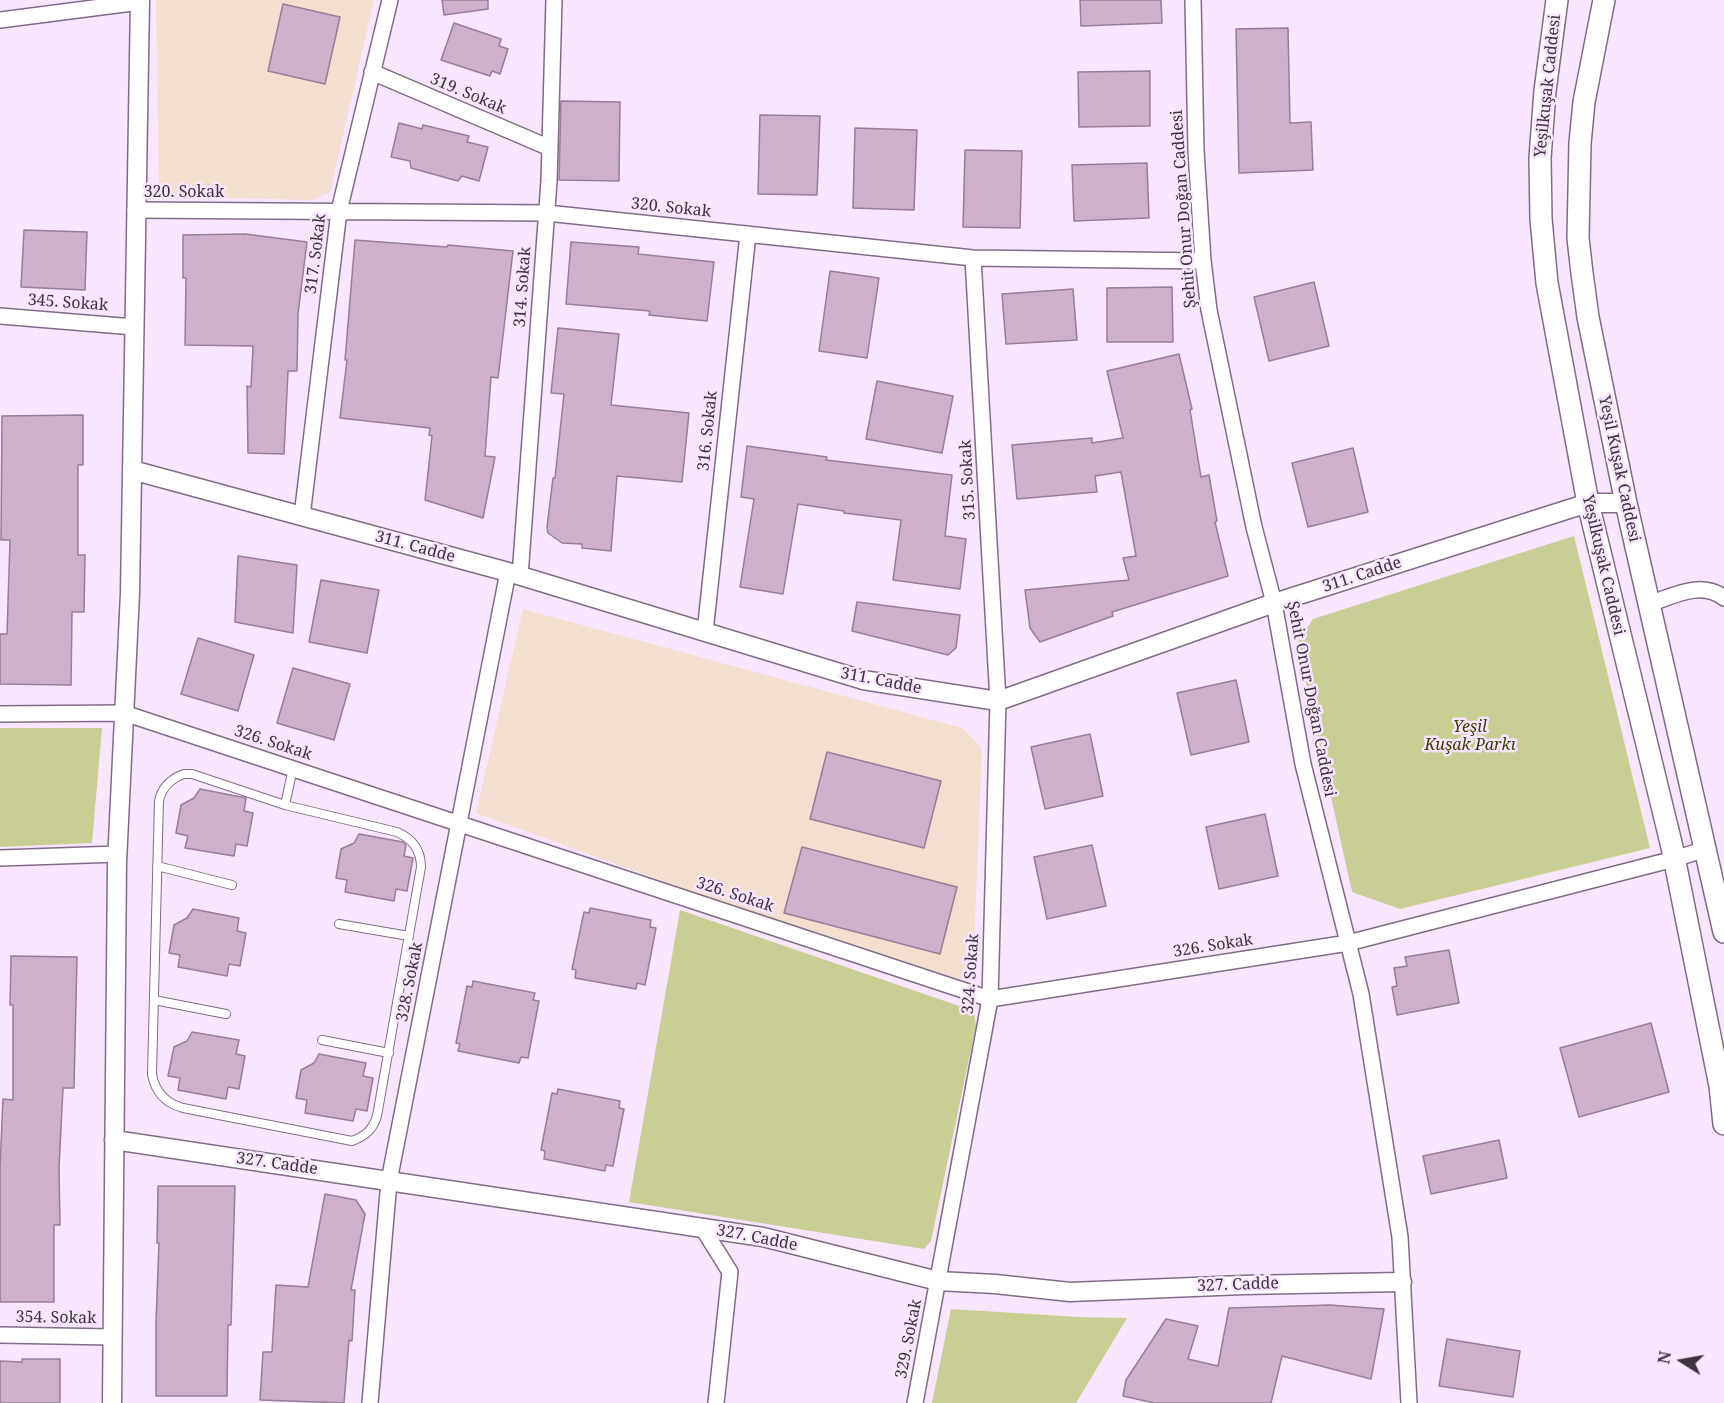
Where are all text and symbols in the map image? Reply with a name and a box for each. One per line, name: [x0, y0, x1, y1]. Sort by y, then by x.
street label: Yeşilkuşak Caddesi: [1531, 14, 1565, 158]
street label: 319. Sokak: [427, 69, 509, 119]
street label: Şehit Onur Doğan Caddesi: [1167, 109, 1201, 309]
street label: 320. Sokak: [144, 182, 224, 202]
street label: 320. Sokak: [630, 194, 712, 222]
street label: 317. Sokak: [302, 213, 330, 295]
street label: 314. Sokak: [511, 246, 535, 328]
street label: 345. Sokak: [27, 291, 109, 315]
street label: 316. Sokak: [694, 390, 722, 472]
street label: Yeşil Kuşak Caddesi: [1594, 394, 1644, 544]
street label: 315. Sokak: [956, 439, 980, 521]
street label: Yeşilkuşak Caddesi: [1578, 493, 1628, 637]
street label: 311. Cadde: [373, 527, 457, 567]
street label: 311. Cadde: [1320, 553, 1404, 597]
street label: Şehit Onur Doğan Caddesi: [1283, 600, 1339, 798]
street label: 311. Cadde: [839, 664, 923, 698]
park label: Yeşil Kuşak Parkı: [1424, 717, 1516, 755]
street label: 326. Sokak: [232, 721, 314, 765]
street label: 326. Sokak: [694, 873, 776, 917]
street label: 326. Sokak: [1172, 930, 1254, 962]
street label: 324. Sokak: [959, 933, 983, 1015]
street label: 328. Sokak: [393, 941, 427, 1023]
street label: 327. Cadde: [235, 1149, 319, 1179]
street label: 327. Cadde: [715, 1221, 799, 1255]
street label: 327. Cadde: [1197, 1274, 1279, 1296]
street label: 329. Sokak: [892, 1298, 926, 1380]
street label: 354. Sokak: [16, 1308, 96, 1328]
north arrow: [1652, 1331, 1712, 1391]
text: N: [1652, 1349, 1676, 1366]

